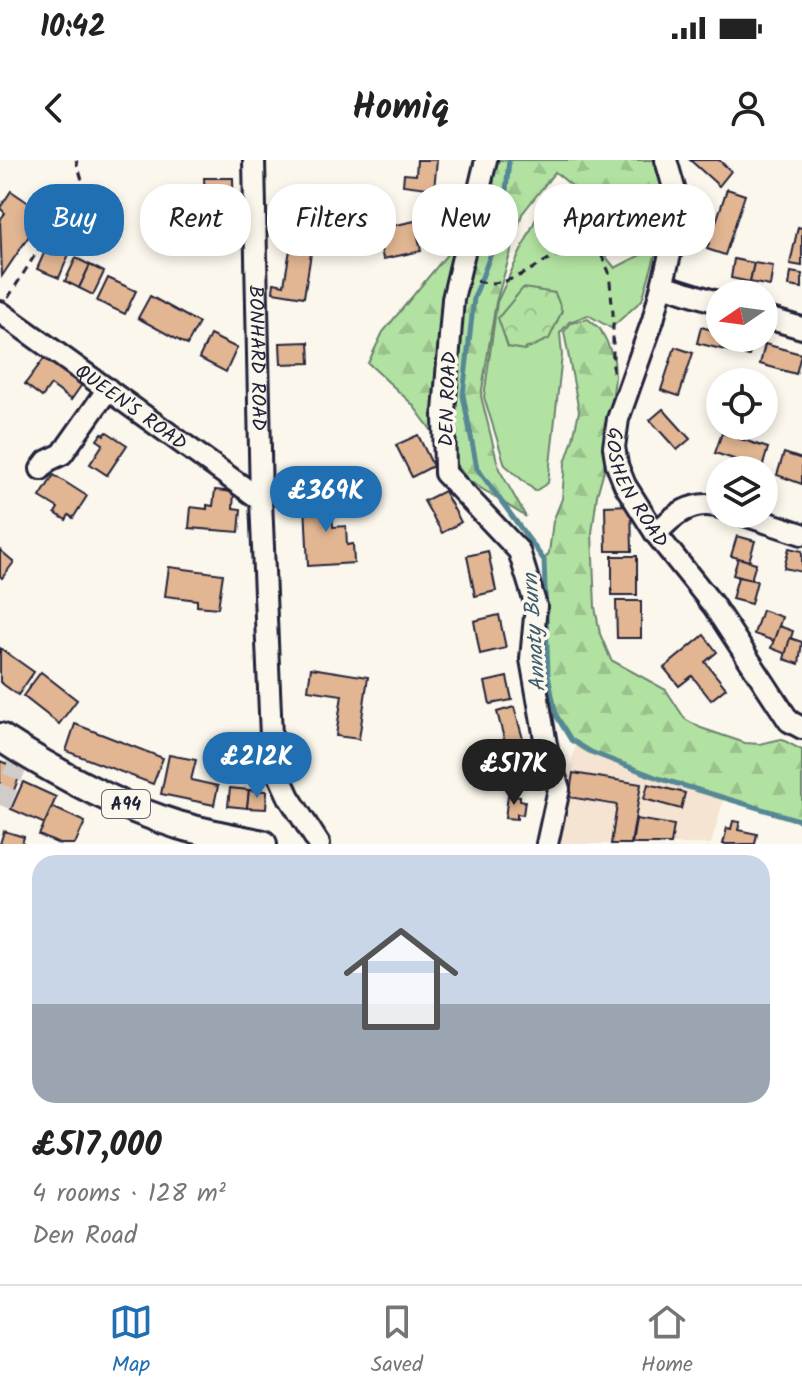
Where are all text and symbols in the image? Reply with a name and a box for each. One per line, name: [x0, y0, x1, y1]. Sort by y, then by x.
text: 10:42: [40, 4, 106, 52]
text: Homiq: [352, 80, 450, 137]
icon: back: [32, 86, 76, 130]
icon: person: [726, 86, 770, 130]
chip: Buy: [24, 184, 124, 256]
chip: Rent: [140, 184, 251, 256]
chip: Filters: [267, 184, 396, 256]
chip: New: [412, 184, 518, 256]
chip: Apartment: [534, 184, 715, 256]
north arrow: [706, 280, 778, 352]
map controls: [706, 280, 778, 528]
street label: BONHARD ROAD: [239, 285, 274, 431]
street label: DEN ROAD: [431, 351, 467, 447]
street label: QUEEN'S ROAD: [67, 357, 193, 460]
button: locate: [706, 368, 778, 440]
street label: GOSHEN ROAD: [595, 425, 676, 556]
button: layers: [706, 456, 778, 528]
pin: £369K: [270, 466, 382, 534]
text: £369K: [288, 471, 364, 513]
water label: Annaty Burn: [514, 570, 557, 693]
pin: £212K: [201, 732, 313, 800]
text: £212K: [221, 737, 293, 779]
pin: £517K: [458, 739, 570, 807]
text: £517K: [480, 744, 548, 786]
road number: A94: [102, 790, 150, 818]
icon: home: [329, 907, 473, 1051]
text: £517,000: [32, 1119, 162, 1173]
text: 4 rooms · 128 m²: [32, 1173, 226, 1215]
text: Den Road: [32, 1215, 137, 1257]
tab: Map: [109, 1300, 153, 1383]
tab: Saved: [371, 1300, 423, 1383]
tab: Home: [641, 1300, 693, 1383]

